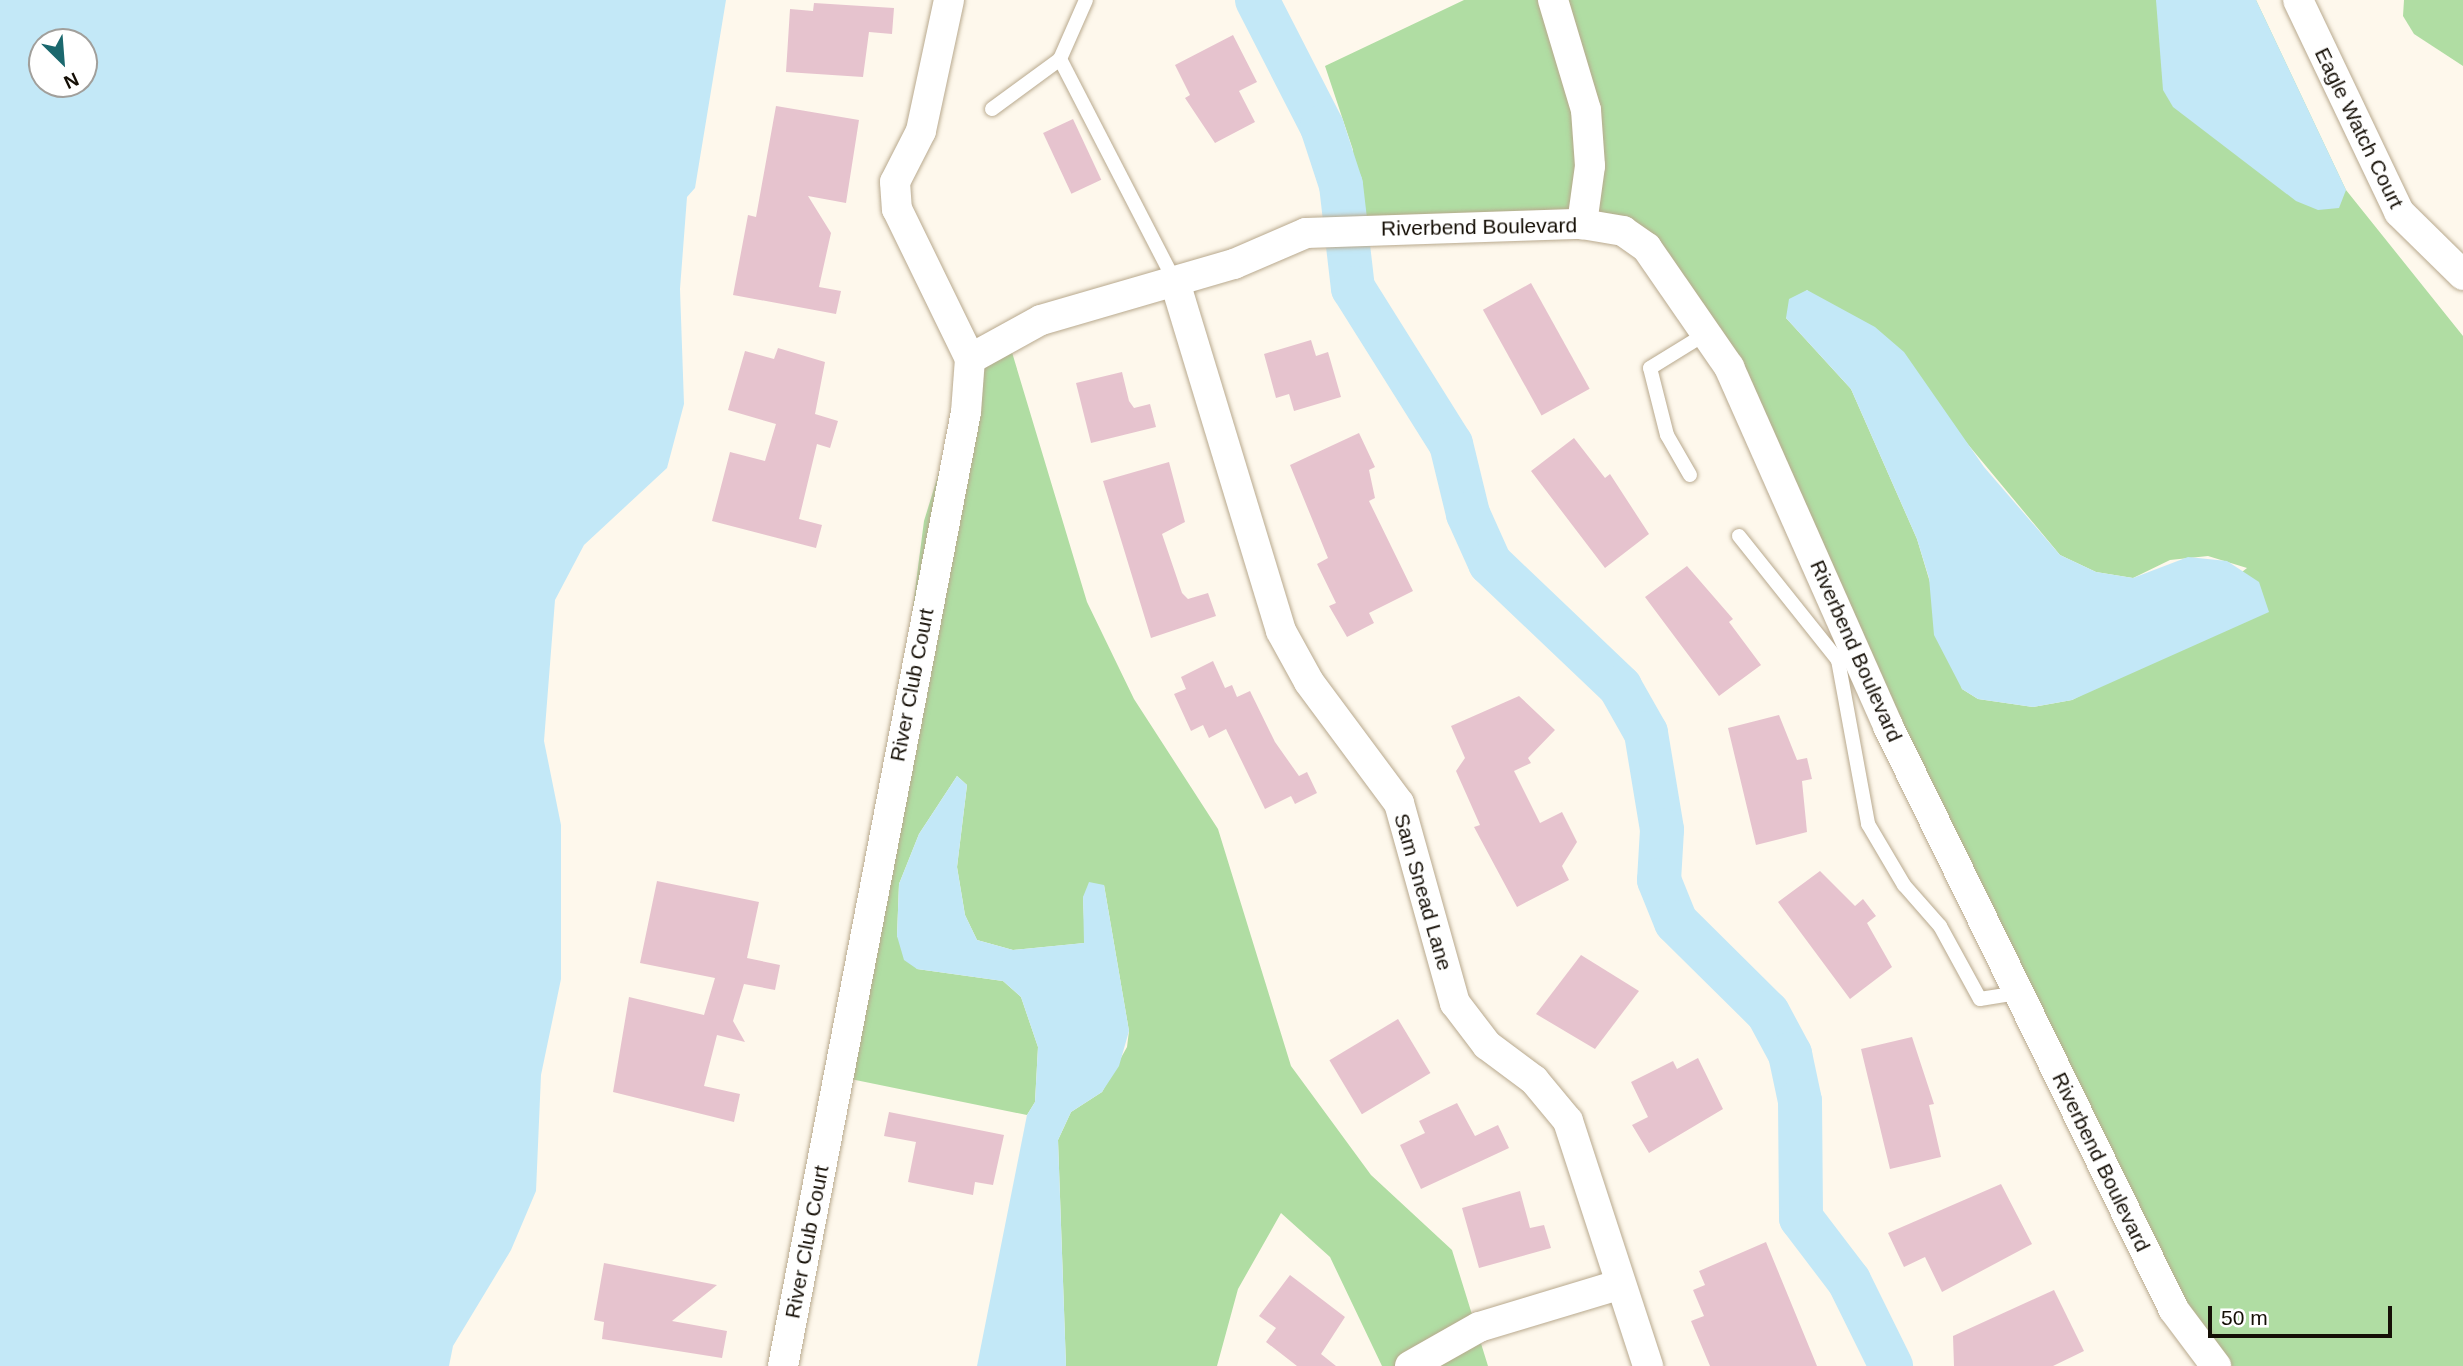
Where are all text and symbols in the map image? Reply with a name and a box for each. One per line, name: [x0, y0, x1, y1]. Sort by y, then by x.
north arrow: [28, 28, 98, 98]
street label: Eagle Watch Court: [2309, 44, 2409, 212]
text: N: [61, 68, 82, 93]
street label: Riverbend Boulevard: [1381, 213, 1577, 241]
street label: Riverbend Boulevard: [1805, 556, 1907, 746]
street label: River Club Court: [885, 606, 939, 764]
street label: Sam Snead Lane: [1389, 811, 1457, 973]
street label: Riverbend Boulevard: [2047, 1068, 2155, 1256]
street label: River Club Court: [780, 1163, 834, 1321]
scale bar: [2211, 1292, 2395, 1336]
text: 50 m: [2221, 1306, 2268, 1329]

